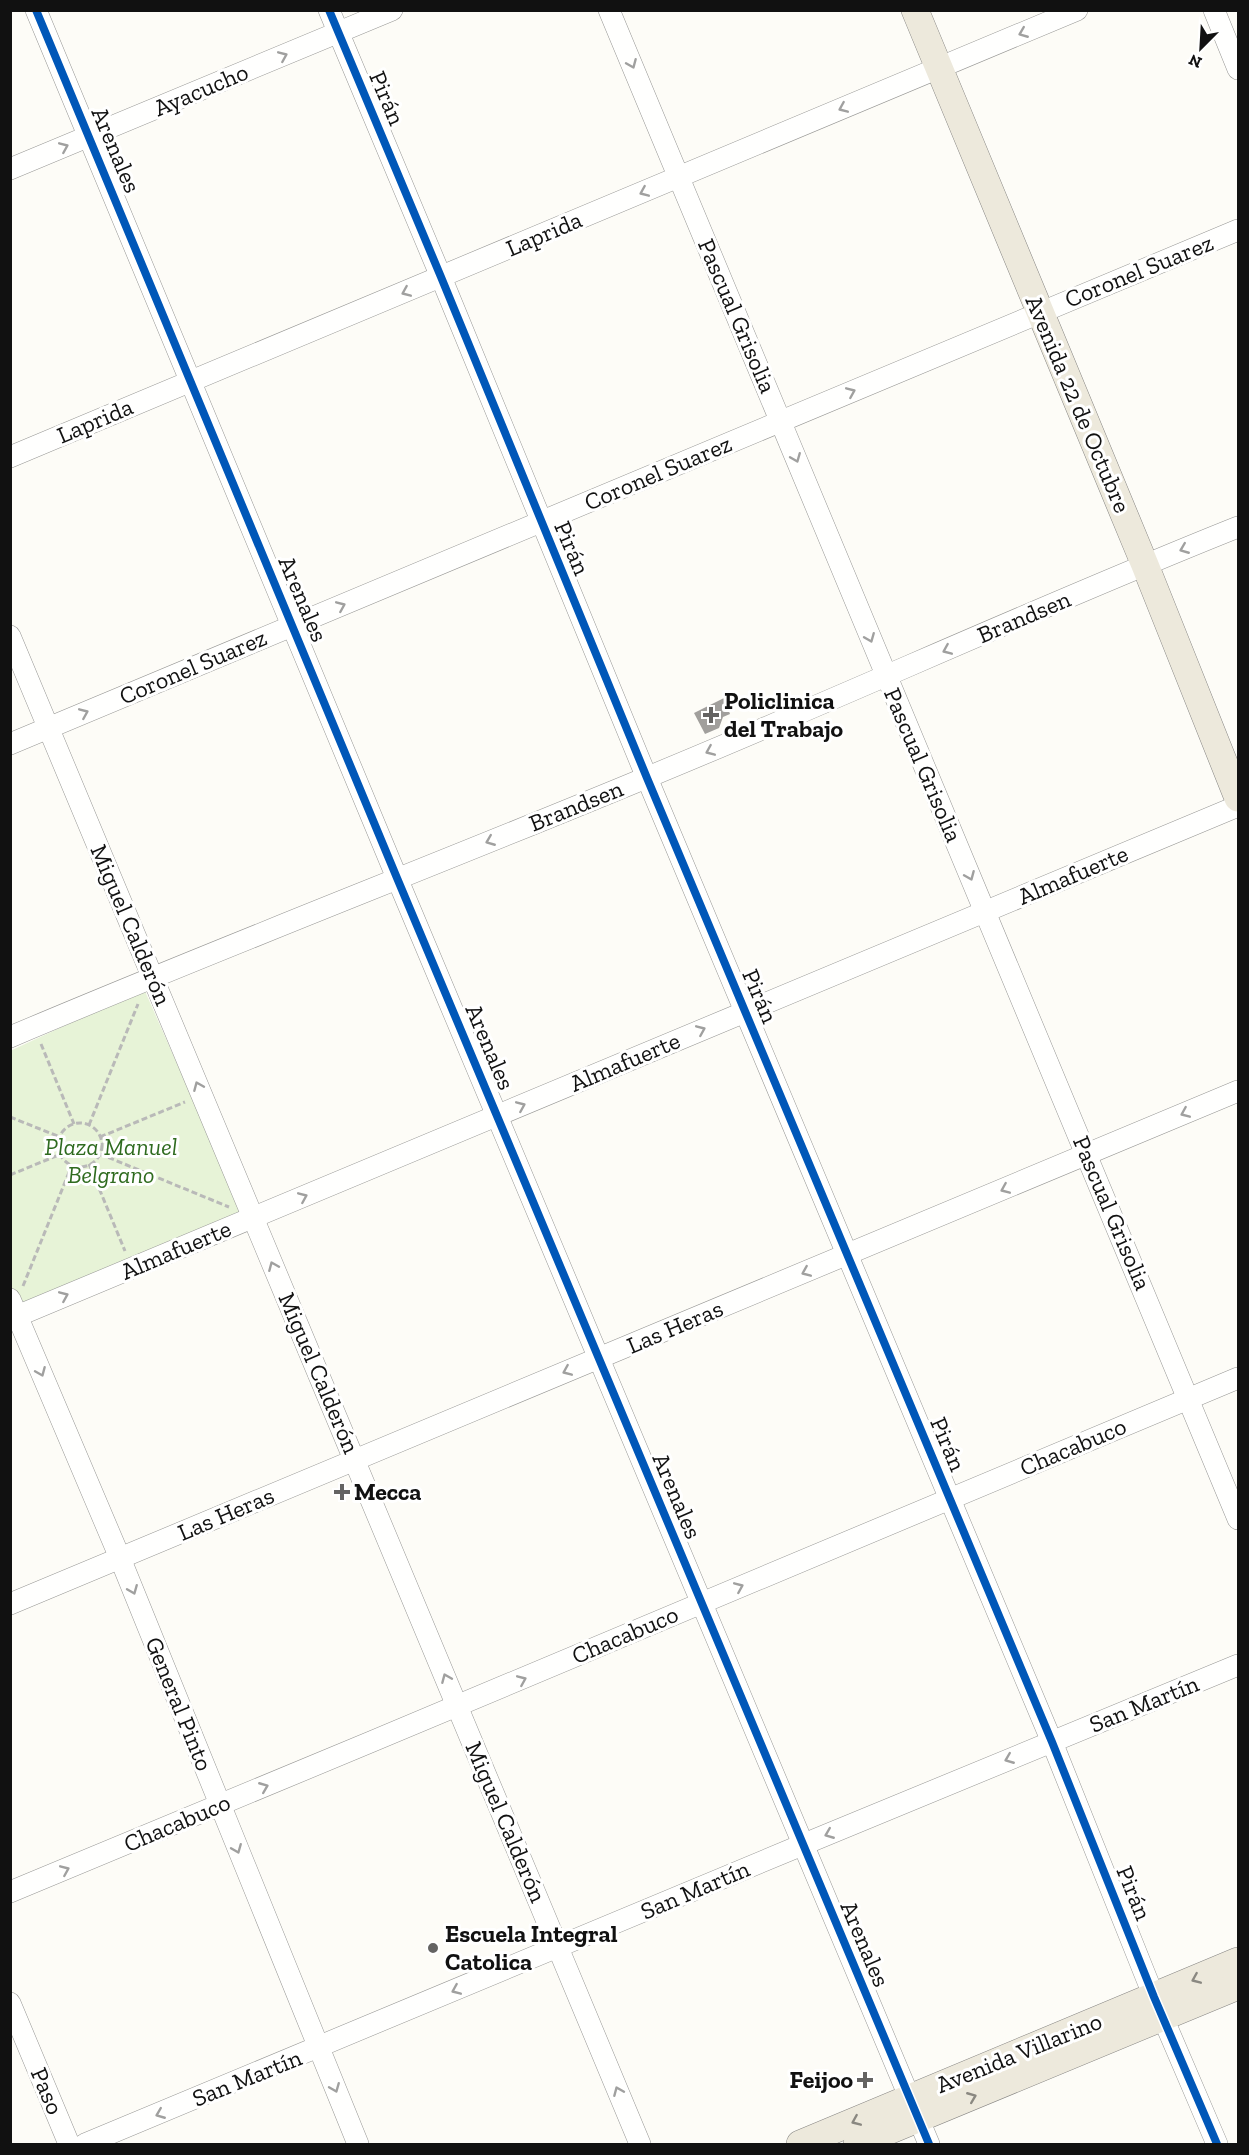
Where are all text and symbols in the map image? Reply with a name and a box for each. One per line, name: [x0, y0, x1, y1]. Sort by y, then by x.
north arrow: [1171, 18, 1231, 78]
one-way arrow: [1018, 26, 1029, 38]
text: N: [1186, 50, 1205, 72]
one-way arrow: [277, 51, 288, 63]
street label: Ayacucho: [149, 57, 252, 122]
one-way arrow: [625, 58, 637, 69]
street label: Pirán: [363, 66, 412, 129]
one-way arrow: [838, 101, 849, 113]
street label: Arenales: [85, 103, 147, 197]
one-way arrow: [58, 142, 69, 154]
one-way arrow: [639, 185, 650, 197]
street label: Laprida: [502, 205, 586, 262]
street label: Coronel Suarez: [1060, 228, 1217, 313]
street label: Pascual Grisolia: [692, 234, 783, 398]
one-way arrow: [401, 285, 412, 297]
street label: Avenida 22 de Octubre: [1020, 291, 1137, 517]
one-way arrow: [844, 387, 855, 399]
street label: Laprida: [53, 392, 137, 449]
street label: Coronel Suarez: [580, 428, 736, 517]
one-way arrow: [789, 451, 801, 462]
street label: Pirán: [548, 516, 597, 579]
one-way arrow: [1179, 542, 1190, 554]
street label: Arenales: [272, 552, 334, 646]
street label: Brandsen: [973, 584, 1075, 649]
one-way arrow: [335, 601, 346, 613]
street label: Coronel Suarez: [115, 622, 271, 711]
one-way arrow: [863, 632, 875, 643]
one-way arrow: [942, 643, 953, 655]
street label: Pascual Grisolia: [878, 683, 969, 847]
place label: Policlinica del Trabajo: [724, 686, 844, 743]
marker: Policlinica del Trabajo: [702, 706, 720, 724]
one-way arrow: [78, 708, 89, 720]
one-way arrow: [705, 744, 716, 756]
street label: Brandsen: [525, 774, 627, 837]
one-way arrow: [485, 834, 496, 846]
street label: Almafuerte: [1013, 838, 1132, 911]
street label: Miguel Calderón: [85, 840, 178, 1010]
one-way arrow: [963, 869, 975, 880]
street label: Pirán: [736, 964, 785, 1027]
street label: Arenales: [459, 1000, 521, 1094]
street label: Almafuerte: [565, 1025, 684, 1098]
one-way arrow: [695, 1026, 706, 1038]
one-way arrow: [193, 1081, 205, 1092]
one-way arrow: [515, 1101, 526, 1113]
one-way arrow: [1180, 1106, 1191, 1118]
street label: Pascual Grisolia: [1067, 1131, 1158, 1295]
park label: Plaza Manuel Belgrano: [45, 1132, 177, 1189]
one-way arrow: [1000, 1182, 1011, 1194]
one-way arrow: [296, 1192, 307, 1204]
street label: Almafuerte: [116, 1213, 235, 1286]
one-way arrow: [269, 1261, 281, 1272]
one-way arrow: [801, 1265, 812, 1277]
street label: Miguel Calderón: [273, 1288, 366, 1458]
one-way arrow: [58, 1291, 69, 1303]
street label: Las Heras: [622, 1293, 727, 1360]
one-way arrow: [563, 1364, 574, 1376]
one-way arrow: [34, 1365, 46, 1376]
street label: Chacabuco: [1015, 1411, 1130, 1482]
street label: Pirán: [924, 1412, 973, 1475]
street label: Arenales: [646, 1449, 708, 1543]
place label: Mecca: [354, 1477, 422, 1506]
street label: Las Heras: [173, 1480, 278, 1547]
marker: Mecca: [335, 1485, 349, 1499]
one-way arrow: [733, 1582, 744, 1594]
one-way arrow: [126, 1584, 138, 1595]
street label: Chacabuco: [567, 1599, 682, 1670]
street label: General Pinto: [139, 1633, 219, 1775]
street label: San Martín: [1085, 1668, 1203, 1739]
one-way arrow: [441, 1673, 453, 1684]
one-way arrow: [515, 1675, 526, 1687]
street label: Miguel Calderón: [460, 1737, 553, 1907]
one-way arrow: [1005, 1752, 1016, 1764]
one-way arrow: [258, 1782, 269, 1794]
street label: Chacabuco: [119, 1787, 234, 1858]
one-way arrow: [825, 1827, 836, 1839]
one-way arrow: [230, 1843, 242, 1854]
street label: San Martín: [636, 1854, 754, 1925]
street label: Pirán: [1111, 1861, 1158, 1924]
one-way arrow: [58, 1865, 69, 1877]
street label: Arenales: [834, 1897, 896, 1991]
place label: Escuela Integral Catolica: [445, 1919, 618, 1976]
marker: Escuela Integral Catolica: [426, 1941, 440, 1955]
one-way arrow: [1192, 1972, 1203, 1984]
one-way arrow: [451, 1983, 462, 1995]
street label: Avenida Villarino: [932, 2006, 1106, 2099]
street label: San Martín: [188, 2042, 306, 2113]
street label: Paso: [25, 2063, 70, 2119]
place label: Feijoo: [790, 2065, 853, 2094]
marker: Feijoo: [858, 2073, 872, 2087]
one-way arrow: [328, 2082, 340, 2093]
one-way arrow: [613, 2086, 625, 2097]
one-way arrow: [966, 2092, 977, 2104]
one-way arrow: [155, 2107, 166, 2119]
one-way arrow: [851, 2114, 862, 2126]

